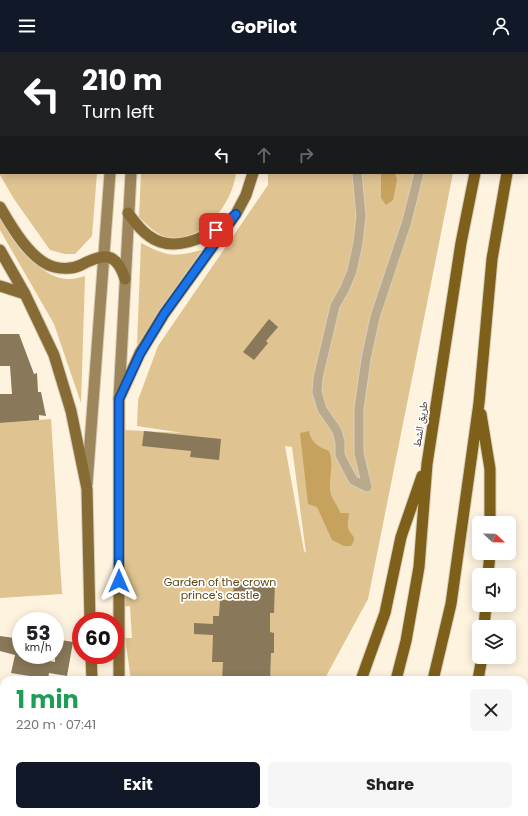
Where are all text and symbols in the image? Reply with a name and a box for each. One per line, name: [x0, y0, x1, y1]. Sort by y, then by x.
text: GoPilot: [231, 14, 297, 39]
icon: menu: [16, 15, 38, 37]
icon: person: [490, 15, 512, 37]
text: 210 m: [82, 61, 162, 100]
icon: left: [16, 68, 68, 120]
text: Turn left: [82, 99, 154, 124]
icon: left: [211, 144, 233, 166]
icon: ahead: [253, 144, 275, 166]
icon: right: [295, 144, 317, 166]
pin: [199, 213, 233, 247]
icon: arrive: [205, 219, 227, 241]
street label: طريق الشط: [408, 400, 432, 448]
north arrow: [472, 516, 516, 560]
map controls: [472, 516, 516, 664]
position arrow: [98, 560, 140, 602]
button: sound: [472, 568, 516, 612]
park label: Garden of the crown prince's castle: [164, 574, 276, 603]
speed limit sign: 60: [72, 612, 124, 664]
text: 53: [25, 619, 51, 647]
button: layers: [472, 620, 516, 664]
text: km/h: [25, 640, 51, 655]
text: 1 min: [16, 683, 79, 716]
button: close: [470, 689, 512, 731]
text: 220 m · 07:41: [16, 715, 96, 734]
button: Exit: [16, 762, 260, 808]
button: Share: [268, 762, 512, 808]

